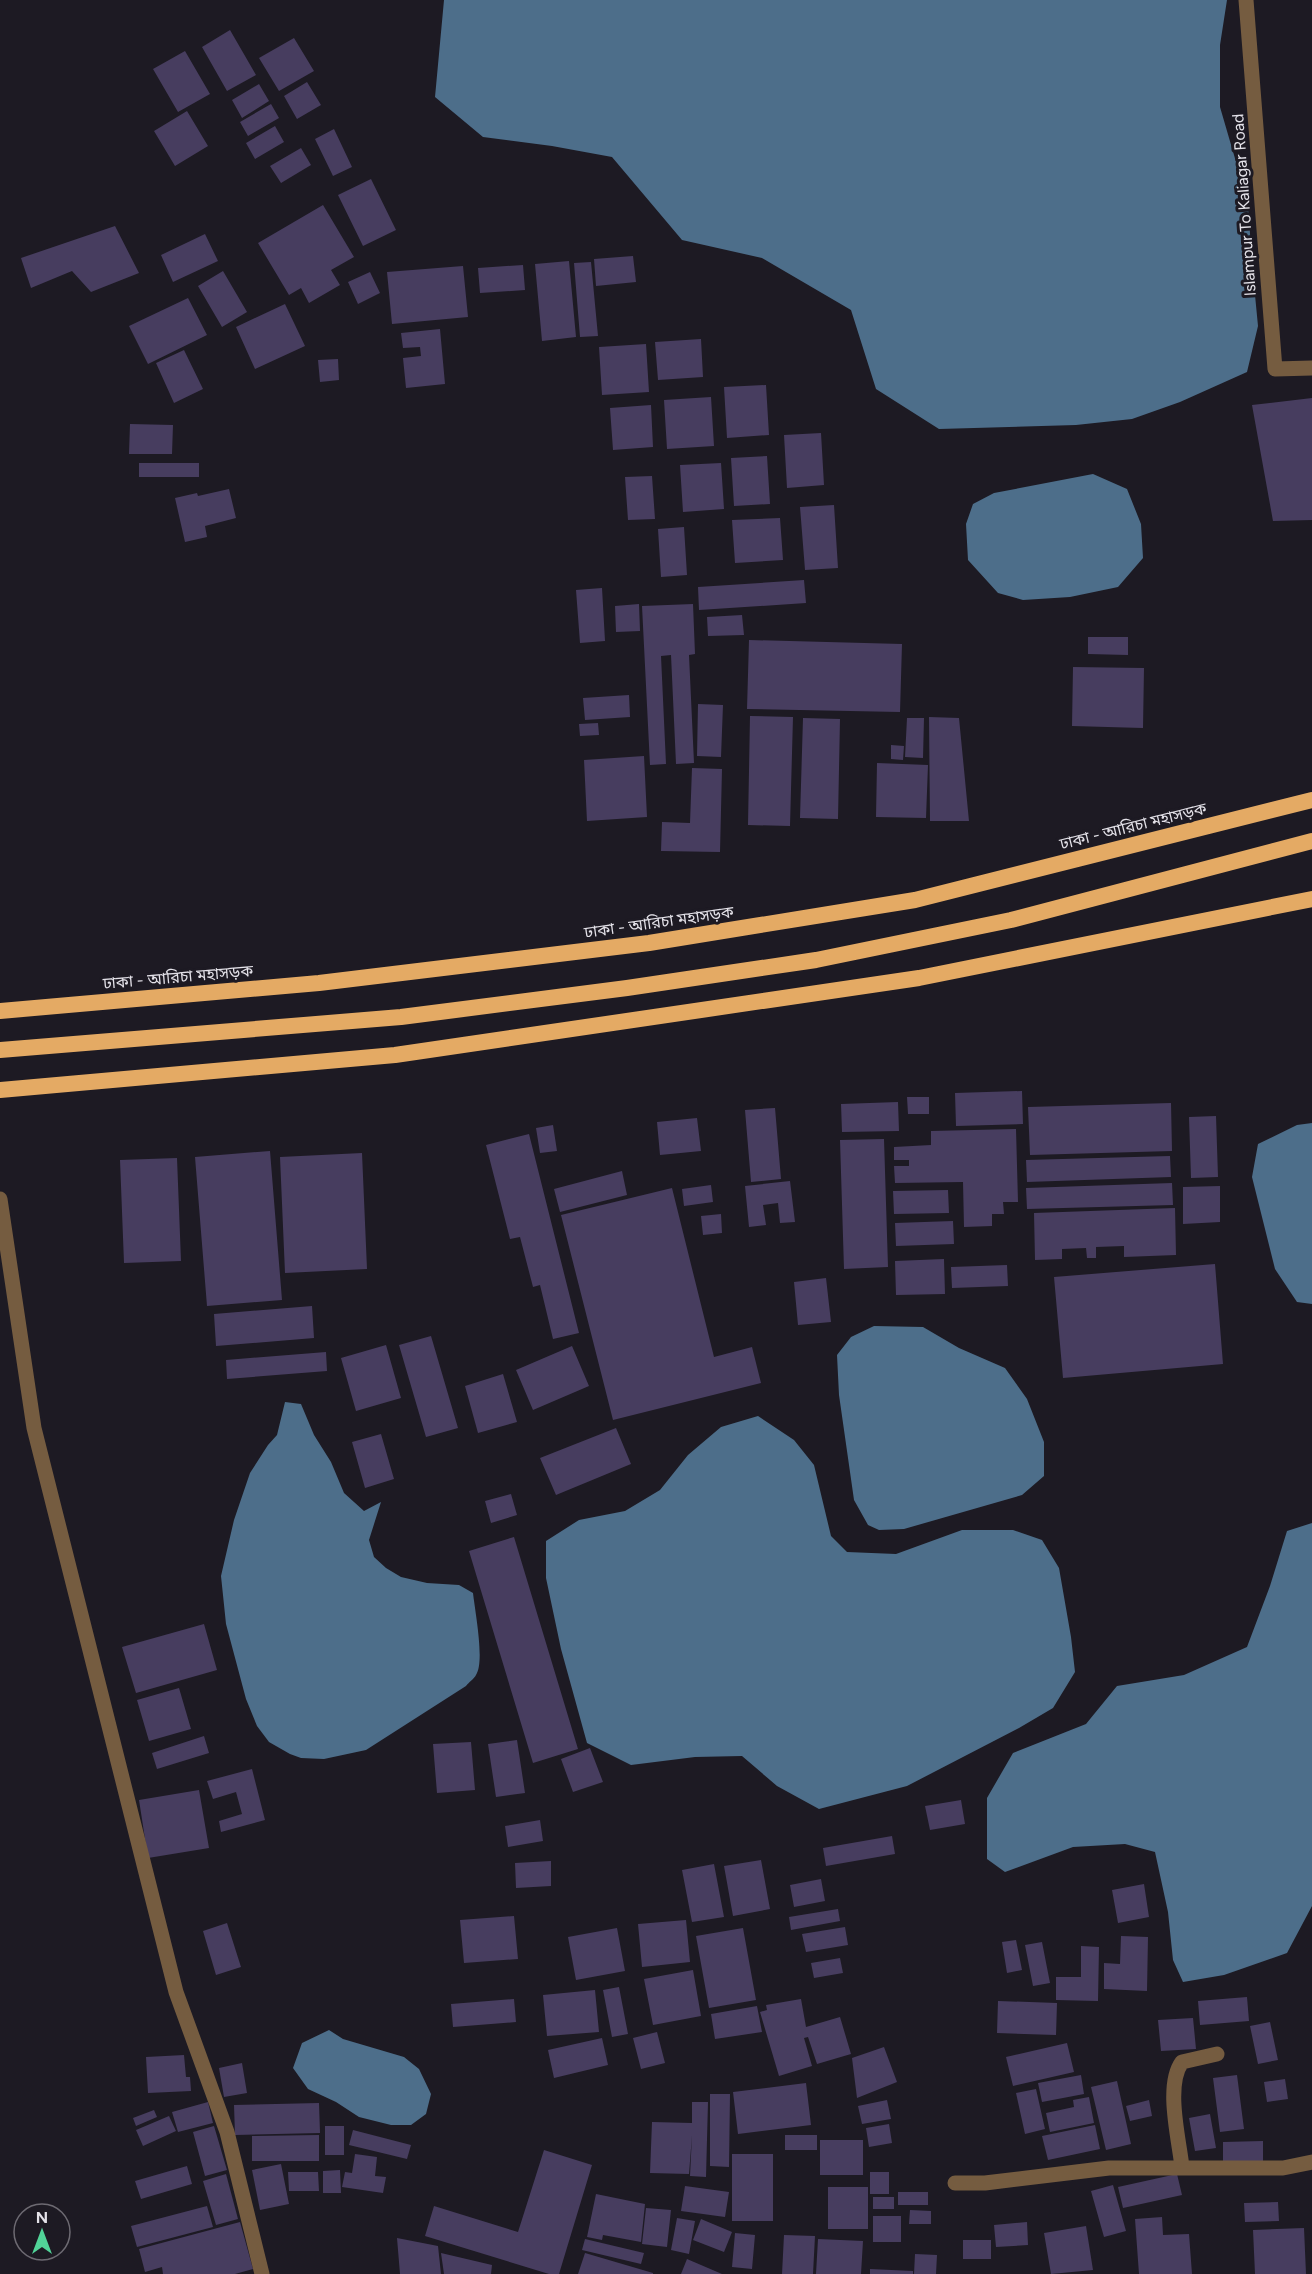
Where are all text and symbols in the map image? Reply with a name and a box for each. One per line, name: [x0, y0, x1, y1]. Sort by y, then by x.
street label: Islampur To Kaliagar Road: [1228, 113, 1260, 297]
street label: ঢাকা - আরিচা মহাসড়ক: [1057, 798, 1209, 854]
street label: ঢাকা - আরিচা মহাসড়ক: [582, 902, 736, 942]
street label: ঢাকা - আরিচা মহাসড়ক: [101, 961, 255, 993]
north arrow: [12, 2202, 72, 2262]
text: N: [36, 2208, 48, 2227]

